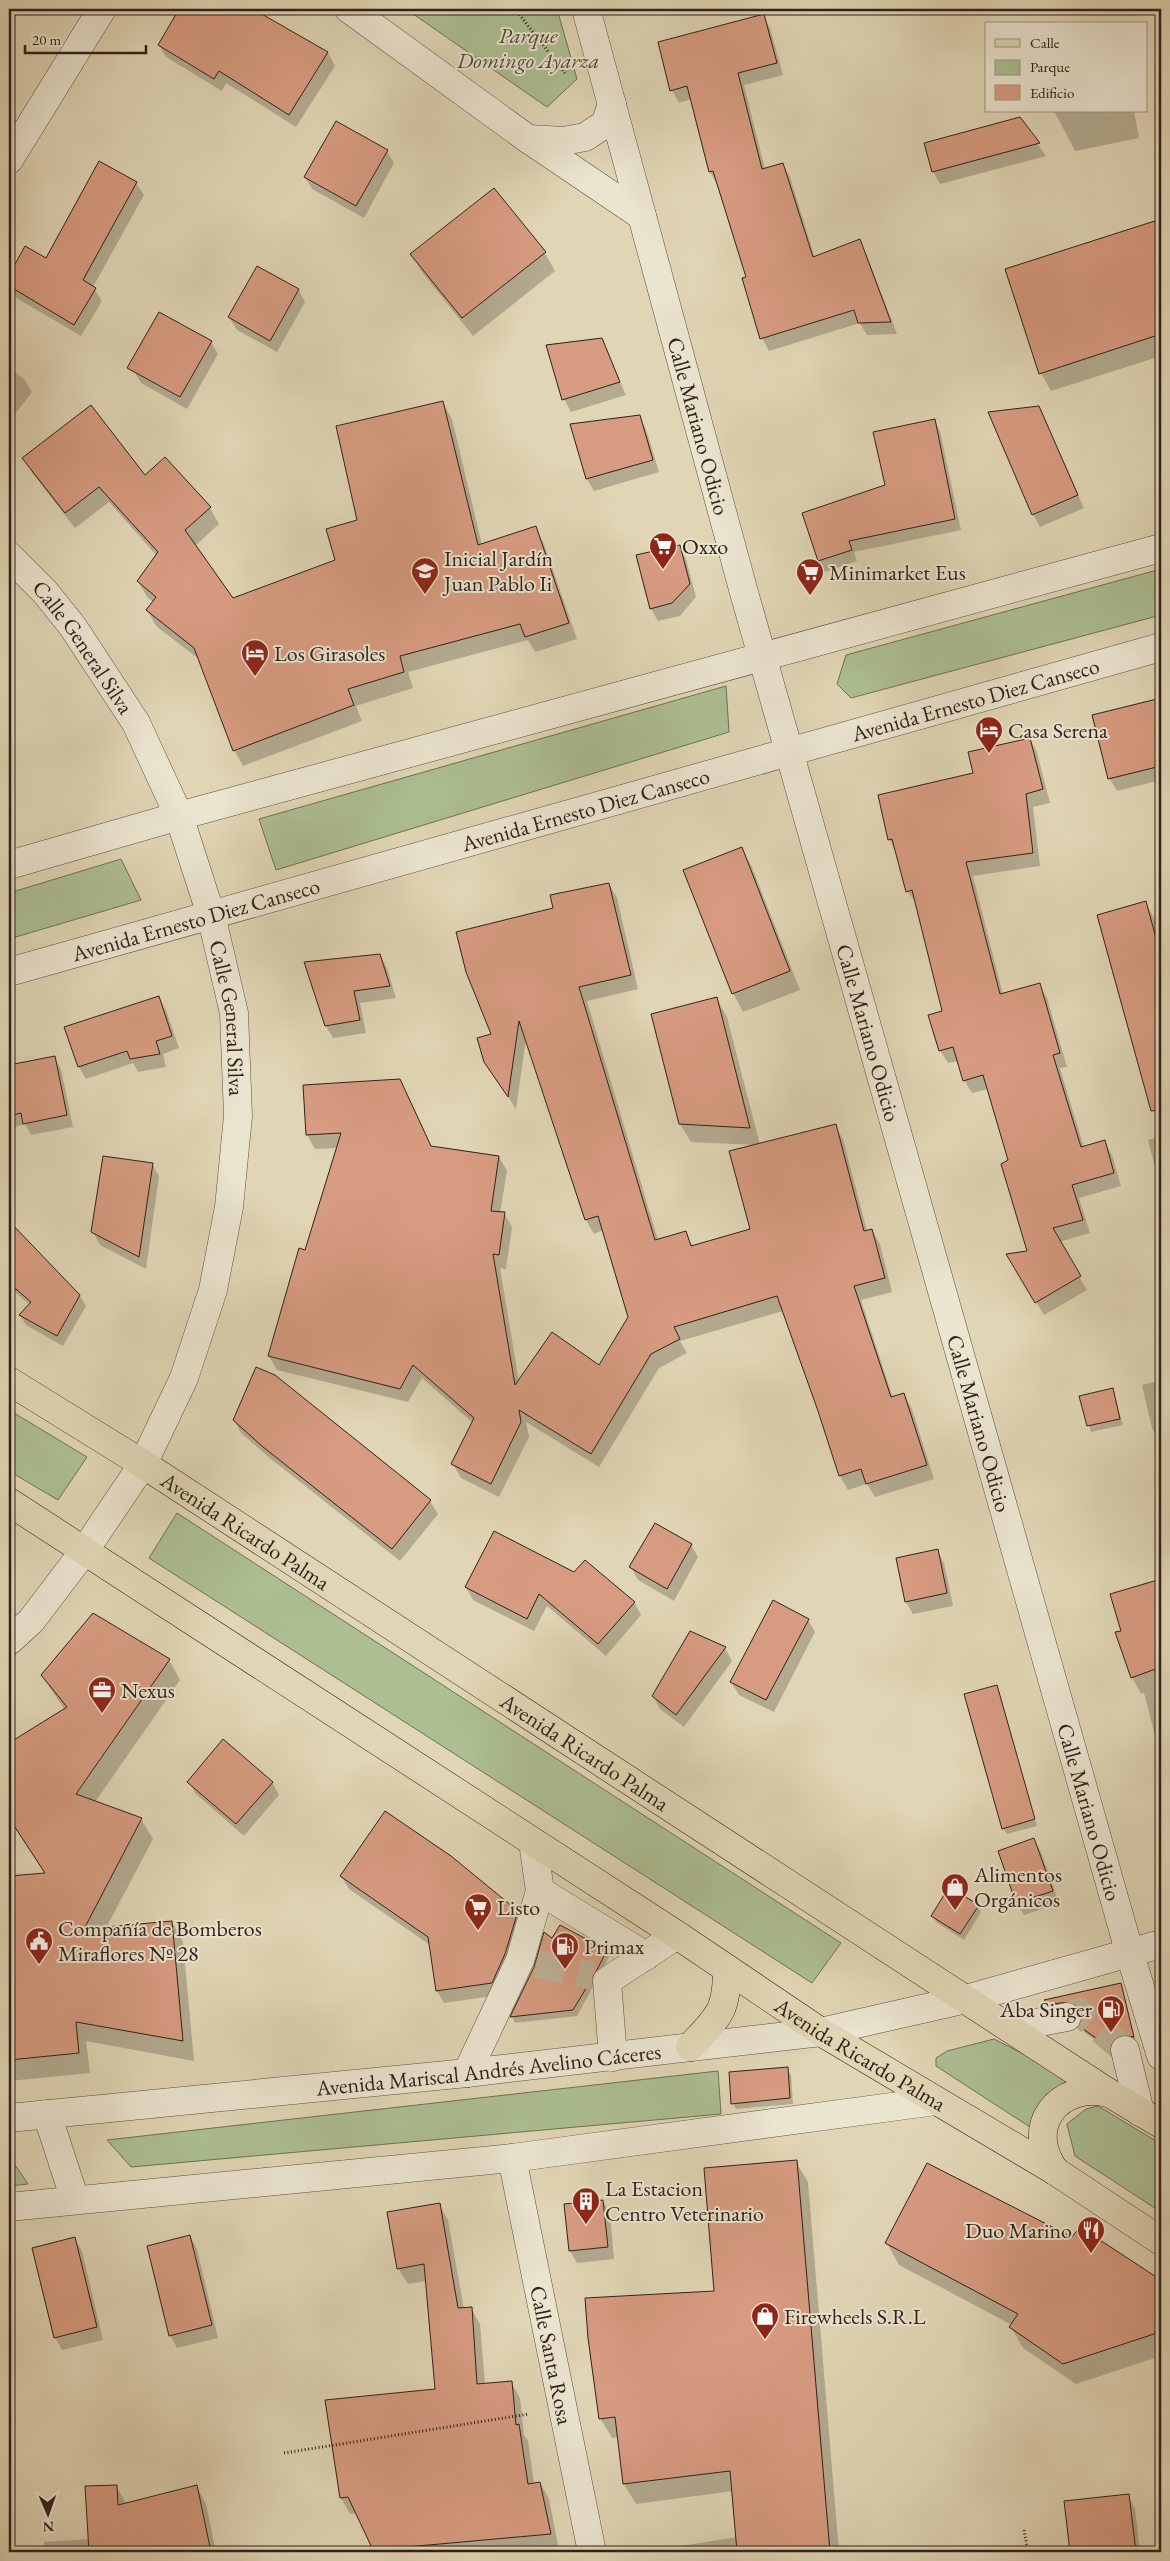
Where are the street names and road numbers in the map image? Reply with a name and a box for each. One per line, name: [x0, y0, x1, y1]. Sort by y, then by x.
street label: Calle Mariano Odicio: [661, 334, 737, 518]
street label: Calle General Silva: [26, 573, 141, 720]
street label: Avenida Ernesto Diez Canseco: [847, 651, 1103, 748]
street label: Avenida Ernesto Diez Canseco: [457, 761, 713, 858]
street label: Avenida Ernesto Diez Canseco: [68, 871, 323, 968]
street label: Calle General Silva: [203, 937, 252, 1097]
street label: Calle Mariano Odicio: [830, 941, 908, 1125]
street label: Calle Mariano Odicio: [941, 1331, 1018, 1515]
street label: Avenida Ricardo Palma: [155, 1465, 336, 1597]
street label: Avenida Ricardo Palma: [494, 1686, 675, 1818]
street label: Calle Mariano Odicio: [1051, 1720, 1129, 1904]
street label: Avenida Ricardo Palma: [768, 1990, 952, 2118]
street label: Avenida Mariscal Andrés Avelino Cáceres: [314, 2036, 663, 2102]
street label: Calle Santa Rosa: [524, 2283, 580, 2427]

